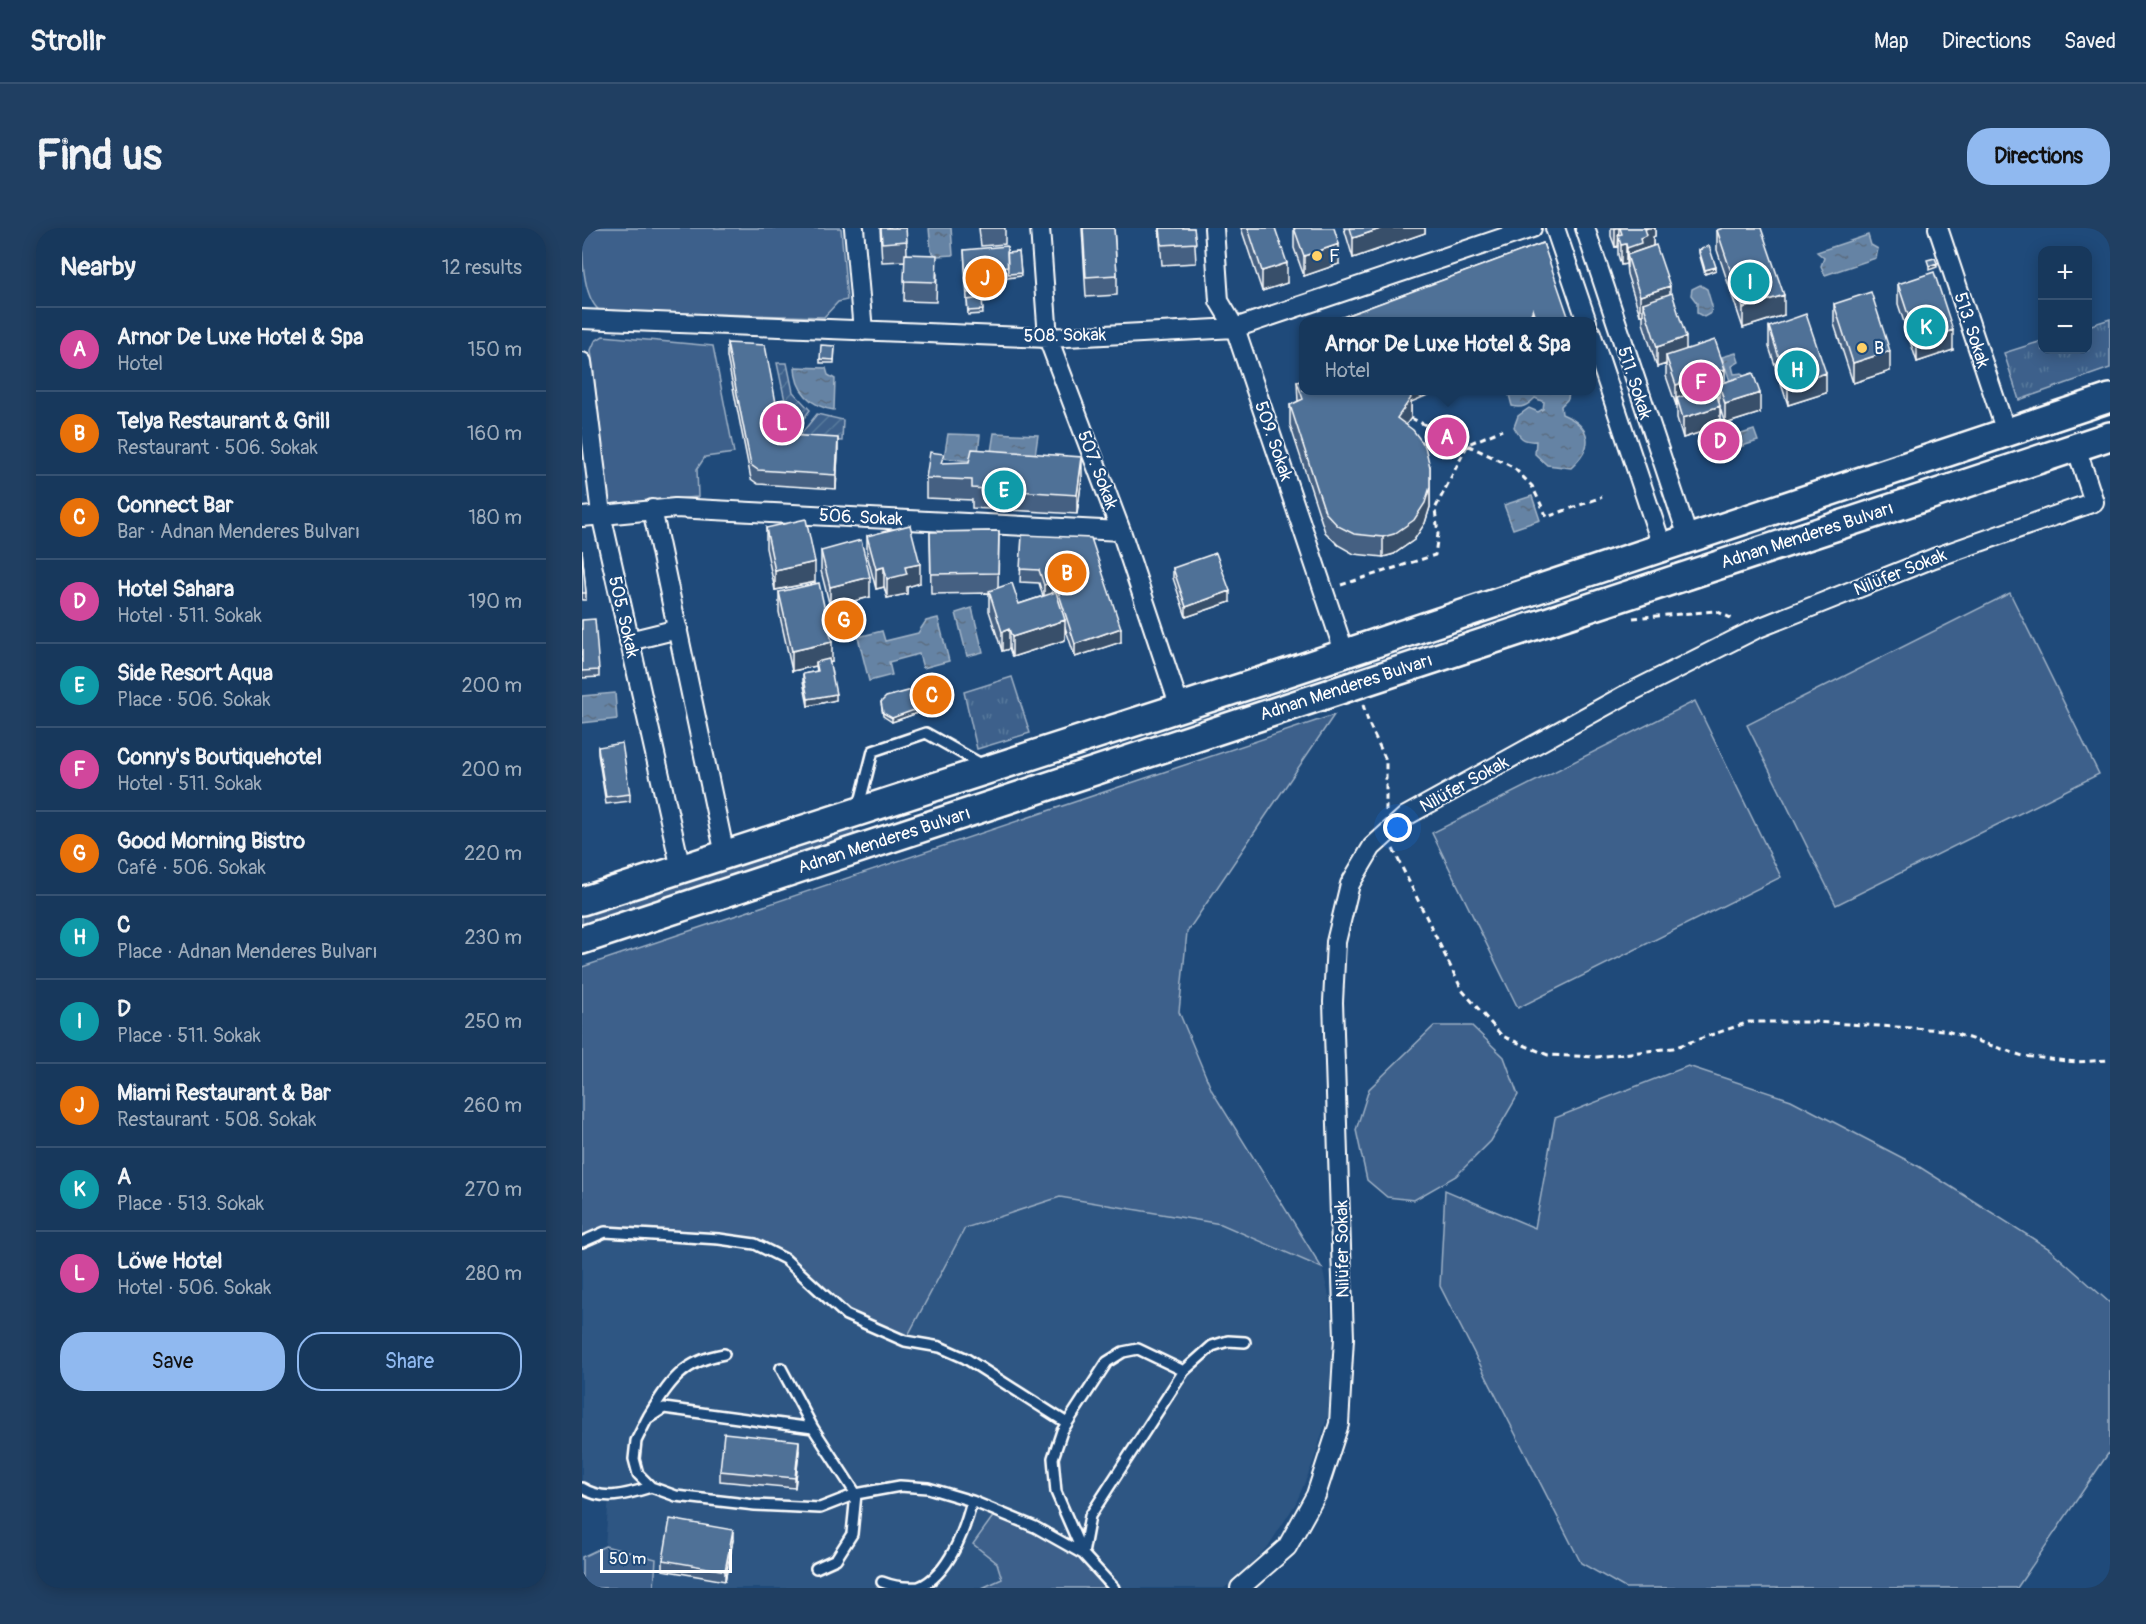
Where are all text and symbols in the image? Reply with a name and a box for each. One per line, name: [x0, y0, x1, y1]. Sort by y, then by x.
text: Strollr: [30, 24, 105, 59]
text: Map: [1874, 28, 1909, 55]
text: Directions: [1942, 28, 2031, 55]
text: Saved: [2064, 28, 2116, 55]
button: Directions: [1967, 128, 2110, 185]
text: Find us: [36, 130, 162, 182]
place label: F: [1329, 245, 1340, 268]
map controls: [2038, 246, 2092, 354]
button: +: [2038, 246, 2092, 300]
marker: F: [1310, 249, 1324, 263]
text: Nearby: [60, 251, 136, 283]
text: 12 results: [442, 255, 522, 280]
pin: J: [966, 256, 1004, 300]
pin: I: [1730, 260, 1770, 304]
street label: 513. Sokak: [1948, 289, 1995, 371]
button: −: [2038, 300, 2092, 354]
pin: K: [1906, 304, 1946, 350]
popup: [1299, 317, 1596, 395]
text: Arnor De Luxe Hotel & Spa: [117, 323, 363, 351]
street label: 508. Sokak: [1024, 323, 1107, 348]
text: Arnor De Luxe Hotel & Spa: [1324, 330, 1571, 358]
text: A: [73, 337, 86, 362]
text: 150 m: [468, 337, 522, 362]
place label: B: [1874, 337, 1884, 360]
marker: B: [1855, 341, 1869, 355]
street label: 511. Sokak: [1612, 344, 1657, 423]
pin: H: [1778, 348, 1816, 392]
text: Hotel: [117, 351, 163, 376]
text: Hotel: [1324, 358, 1370, 383]
pin: F: [1682, 360, 1720, 404]
street label: 509. Sokak: [1249, 398, 1298, 484]
pin: L: [762, 400, 802, 446]
text: Telya Restaurant & Grill: [117, 407, 330, 435]
pin: A: [1428, 414, 1466, 460]
pin: D: [1700, 418, 1740, 464]
text: B: [74, 421, 85, 446]
text: 160 m: [467, 421, 522, 446]
street label: 507. Sokak: [1072, 427, 1123, 513]
text: Restaurant · 506. Sokak: [117, 435, 318, 460]
pin: E: [984, 468, 1024, 512]
text: Connect Bar: [117, 491, 233, 519]
street label: Adnan Menderes Bulvarı: [1718, 497, 1896, 574]
street label: 506. Sokak: [818, 504, 904, 531]
text: C: [73, 505, 86, 530]
text: 180 m: [468, 505, 522, 530]
text: Bar · Adnan Menderes Bulvarı: [117, 519, 360, 544]
street label: Nilüfer Sokak: [1850, 543, 1950, 601]
pin: B: [1048, 550, 1086, 596]
street label: 505. Sokak: [603, 574, 644, 661]
text: Hotel Sahara: [117, 575, 234, 603]
text: D: [73, 589, 86, 614]
text: 190 m: [468, 589, 522, 614]
pin: G: [824, 598, 864, 642]
text: Hotel · 511. Sokak: [117, 603, 262, 628]
street label: Adnan Menderes Bulvarı: [1257, 649, 1435, 726]
text: Side Resort Aqua: [117, 659, 273, 687]
pin: C: [912, 672, 952, 718]
text: E: [74, 673, 85, 698]
text: 200 m: [461, 673, 522, 698]
text: Place · 506. Sokak: [117, 687, 271, 712]
text: Conny's Boutiquehotel: [117, 743, 322, 771]
street label: Nilüfer Sokak: [1416, 750, 1513, 818]
text: F: [73, 757, 86, 782]
text: 200 m: [461, 757, 522, 782]
text: Hotel · 511. Sokak: [117, 771, 262, 796]
street label: Adnan Menderes Bulvarı: [795, 802, 973, 879]
your location: [1383, 813, 1412, 842]
text: Good Morning Bistro: [117, 827, 305, 855]
text: G: [73, 841, 86, 866]
text: 220 m: [464, 841, 522, 866]
text: Café · 506. Sokak: [117, 855, 266, 880]
text: C: [117, 911, 131, 939]
text: H: [73, 925, 86, 950]
text: 230 m: [465, 925, 522, 950]
text: Place · Adnan Menderes Bulvarı: [117, 939, 378, 964]
text: D: [117, 995, 131, 1023]
text: I: [77, 1009, 82, 1034]
text: 250 m: [464, 1009, 522, 1034]
text: Place · 511. Sokak: [117, 1023, 261, 1048]
text: Miami Restaurant & Bar: [117, 1079, 331, 1107]
text: J: [75, 1093, 84, 1118]
text: 260 m: [463, 1093, 522, 1118]
text: Restaurant · 508. Sokak: [117, 1107, 316, 1132]
text: A: [117, 1163, 131, 1191]
text: K: [73, 1177, 86, 1202]
text: 270 m: [464, 1177, 522, 1202]
text: Place · 513. Sokak: [117, 1191, 264, 1216]
street label: Nilüfer Sokak: [1330, 1199, 1355, 1298]
text: Löwe Hotel: [117, 1247, 223, 1275]
text: L: [74, 1261, 85, 1286]
text: 280 m: [465, 1261, 522, 1286]
text: Hotel · 506. Sokak: [117, 1275, 271, 1300]
button: Save: [60, 1332, 285, 1391]
button: Share: [297, 1332, 522, 1391]
scale bar: [600, 1546, 732, 1574]
text: 50 m: [609, 1549, 646, 1569]

